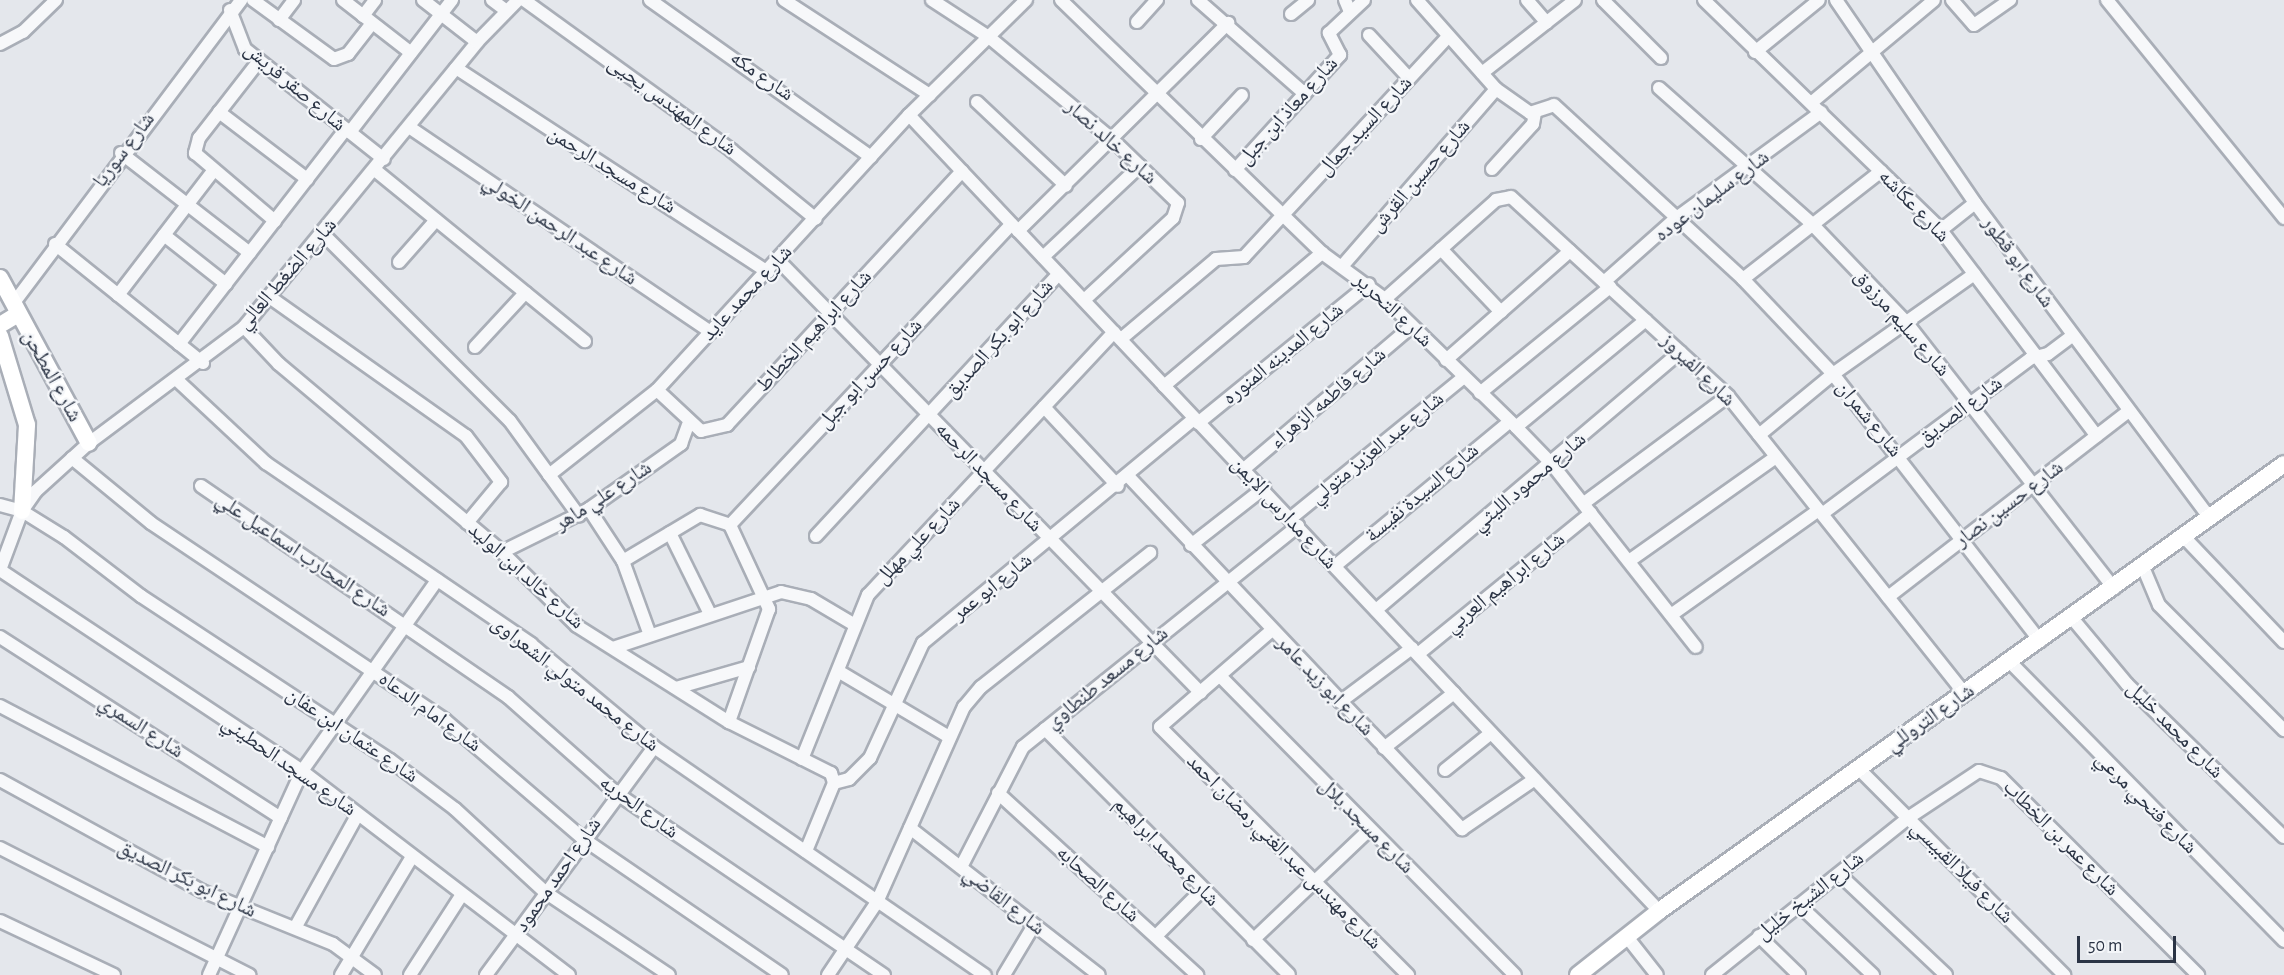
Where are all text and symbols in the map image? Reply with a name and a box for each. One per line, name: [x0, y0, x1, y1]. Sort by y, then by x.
street label: شارع صقر قريش: [239, 37, 351, 137]
street label: شارع مكه: [725, 45, 799, 107]
street label: شارع المهندس يحيى: [602, 51, 742, 161]
street label: شارع معاذ ابن جبل: [1233, 51, 1343, 171]
street label: شارع السيد جمال: [1312, 71, 1418, 181]
street label: شارع خالد نصار: [1060, 94, 1162, 190]
street label: شارع سوريا: [88, 107, 160, 193]
street label: شارع حسين القرش: [1364, 114, 1476, 238]
street label: شارع مسجد الرحمن: [543, 120, 681, 220]
street label: شارع سليمان عوده: [1650, 145, 1774, 247]
street label: شارع عكاشه: [1873, 164, 1955, 248]
street label: شارع عبد الرحمن الخولي: [478, 169, 642, 291]
street label: شارع ابو قطور: [1976, 211, 2060, 313]
street label: شارع الضغط العالي: [232, 213, 342, 335]
street label: شارع محمد عايد: [696, 240, 798, 346]
street label: شارع ابراهيم الخطاط: [751, 264, 877, 398]
street label: شارع سليم مرزوق: [1849, 264, 1955, 382]
street label: شارع التحرير: [1348, 267, 1438, 353]
street label: شارع ابو بكر الصديق: [939, 274, 1059, 404]
street label: شارع المدينه المنوره: [1217, 297, 1349, 411]
street label: شارع حسن ابو جبل: [812, 313, 928, 435]
street label: شارع المطحن: [16, 326, 88, 426]
street label: شارع الفيروز: [1655, 328, 1741, 412]
street label: شارع فاطمه الزهراء: [1265, 342, 1391, 454]
street label: شارع الصديق: [1913, 371, 2007, 451]
street label: شارع شمران: [1830, 375, 1908, 463]
street label: شارع عبد العزيز متولي: [1305, 386, 1449, 510]
street label: شارع مسجد الرحمه: [930, 417, 1048, 537]
street label: شارع محمود الليثي: [1467, 427, 1591, 537]
street label: شارع السيدة نفيسة: [1360, 438, 1484, 548]
street label: شارع مدارس الايمن: [1225, 451, 1343, 575]
street label: شارع علي ماهر: [550, 455, 656, 537]
street label: شارع حسين نصار: [1950, 455, 2068, 553]
street label: شارع المحارب اسماعيل علي: [211, 487, 395, 623]
street label: شارع علي مهلل: [870, 492, 966, 590]
street label: شارع خالد ابن الوليد: [463, 517, 589, 635]
street label: شارع ابراهيم العربي: [1440, 527, 1570, 639]
street label: شارع ابو عمر: [947, 548, 1037, 626]
street label: شارع محمد متولي الشعراوى: [486, 610, 664, 758]
street label: شارع مسعد طنطاوي: [1041, 621, 1173, 735]
street label: شارع ابو زيد عامر: [1271, 630, 1379, 742]
street label: شارع امام الدعاه: [374, 666, 486, 758]
street label: شارع محمد خليل: [2121, 676, 2229, 784]
street label: شارع التروللي: [1881, 678, 1979, 758]
street label: شارع عثمان ابن عفان: [281, 681, 423, 789]
street label: شارع السمري: [94, 690, 188, 764]
street label: شارع مسجد الحطيني: [217, 710, 361, 822]
street label: شارع فتحي مرعي: [2089, 746, 2203, 860]
street label: شارع مهندس عبد الغني رمضان احمد: [1181, 749, 1387, 955]
street label: شارع الحريه: [594, 770, 684, 844]
street label: شارع مسجد بلال: [1313, 773, 1419, 879]
street label: شارع عمر بن الخطاب: [1998, 775, 2124, 901]
street label: شارع محمد ابراهيم: [1107, 792, 1225, 912]
street label: شارع احمد محمود: [509, 813, 607, 937]
street label: شارع فيلا القبيسي: [1905, 815, 2019, 929]
street label: شارع ابو بكر الصديق: [114, 835, 260, 923]
street label: شارع الصحابه: [1051, 840, 1145, 928]
street label: شارع الشيخ خليل: [1751, 846, 1869, 946]
street label: شارع القاضي: [958, 861, 1050, 941]
scale bar: [2080, 924, 2179, 962]
text: 50 m: [2088, 937, 2122, 955]

